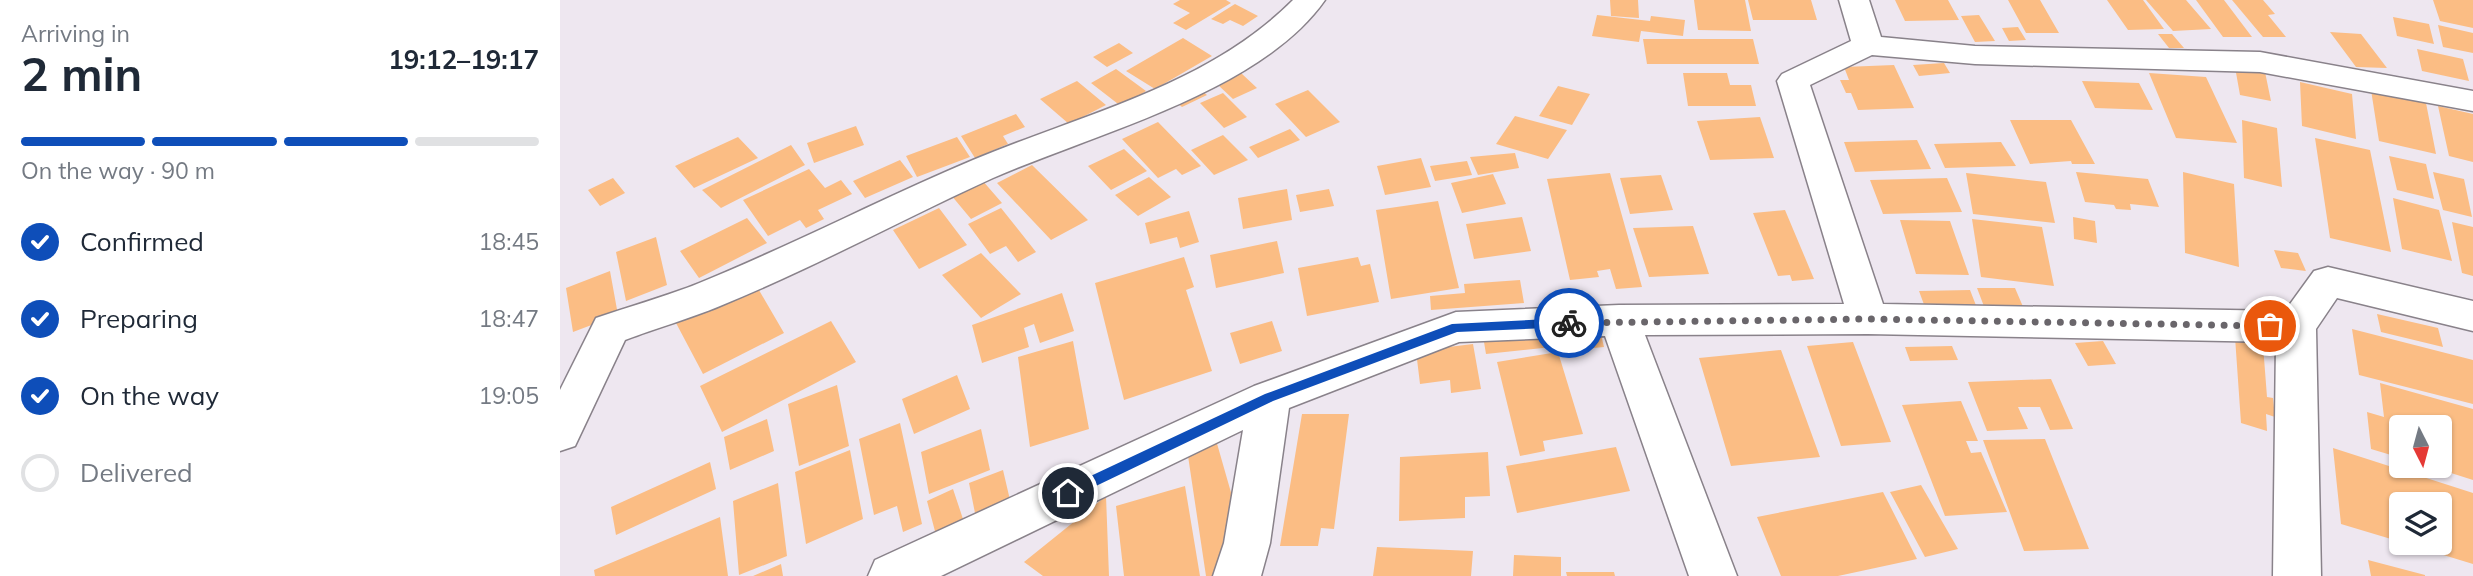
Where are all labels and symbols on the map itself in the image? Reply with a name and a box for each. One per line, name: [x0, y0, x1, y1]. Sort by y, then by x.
courier: [1534, 288, 1604, 358]
pin: [2240, 296, 2300, 356]
north arrow: [2389, 415, 2452, 478]
pin: [1038, 463, 1098, 523]

